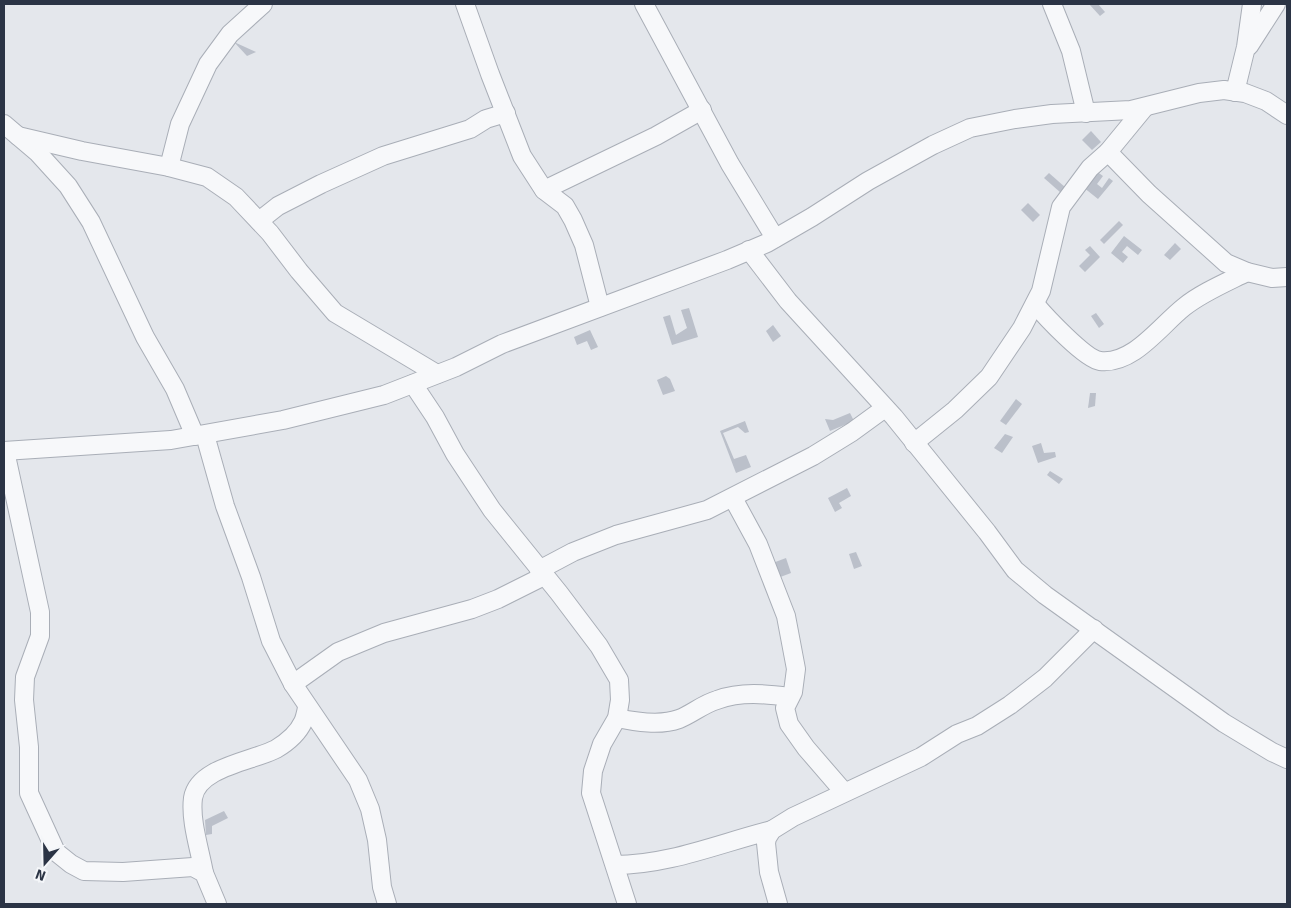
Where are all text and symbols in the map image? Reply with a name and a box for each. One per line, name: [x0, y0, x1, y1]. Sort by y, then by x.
north arrow: [20, 838, 70, 888]
text: N: [33, 865, 48, 884]

